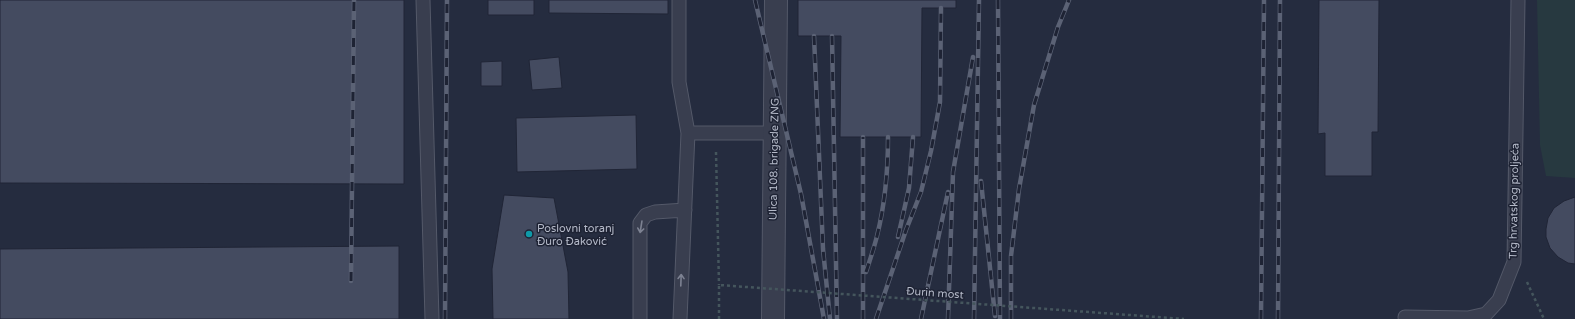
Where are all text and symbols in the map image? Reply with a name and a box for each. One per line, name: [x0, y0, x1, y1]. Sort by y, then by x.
street label: Ulica 108. brigade ZNG: [766, 98, 782, 220]
street label: Trg hrvatskog proljeća: [1506, 143, 1522, 259]
one-way arrow: [637, 220, 645, 233]
place label: Poslovni toranj Đuro Đaković: [537, 222, 615, 248]
marker: Poslovni toranj Đuro Đaković: [524, 229, 534, 239]
one-way arrow: [677, 274, 685, 287]
street label: Đurin most: [906, 285, 964, 301]

